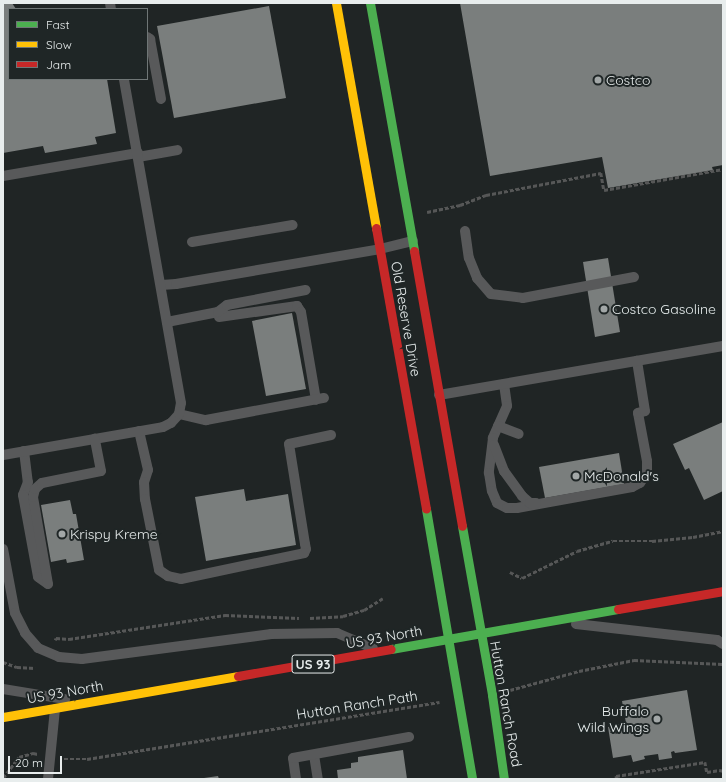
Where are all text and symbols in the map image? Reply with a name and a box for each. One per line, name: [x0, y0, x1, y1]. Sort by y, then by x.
legend: [8, 8, 148, 80]
text: Fast: [46, 17, 70, 32]
text: Slow: [46, 37, 72, 52]
text: Jam: [46, 57, 71, 72]
place label: Costco: [606, 72, 651, 88]
marker: Costco: [593, 75, 603, 85]
street label: Old Reserve Drive: [388, 260, 424, 378]
place label: Costco Gasoline: [612, 301, 716, 317]
marker: Costco Gasoline: [599, 304, 609, 314]
place label: McDonald's: [584, 468, 659, 484]
marker: McDonald's: [571, 471, 581, 481]
place label: Krispy Kreme: [70, 526, 158, 542]
marker: Krispy Kreme: [57, 529, 67, 539]
street label: US 93 North: [345, 622, 423, 652]
street label: Hutton Ranch Road: [487, 640, 525, 768]
road number: US 93: [291, 653, 335, 675]
street label: US 93 North: [26, 677, 104, 707]
street label: Hutton Ranch Path: [295, 687, 419, 723]
place label: Buffalo Wild Wings: [577, 703, 649, 736]
marker: Buffalo Wild Wings: [652, 714, 662, 724]
scale bar: [10, 748, 64, 774]
text: 20 m: [15, 755, 43, 770]

